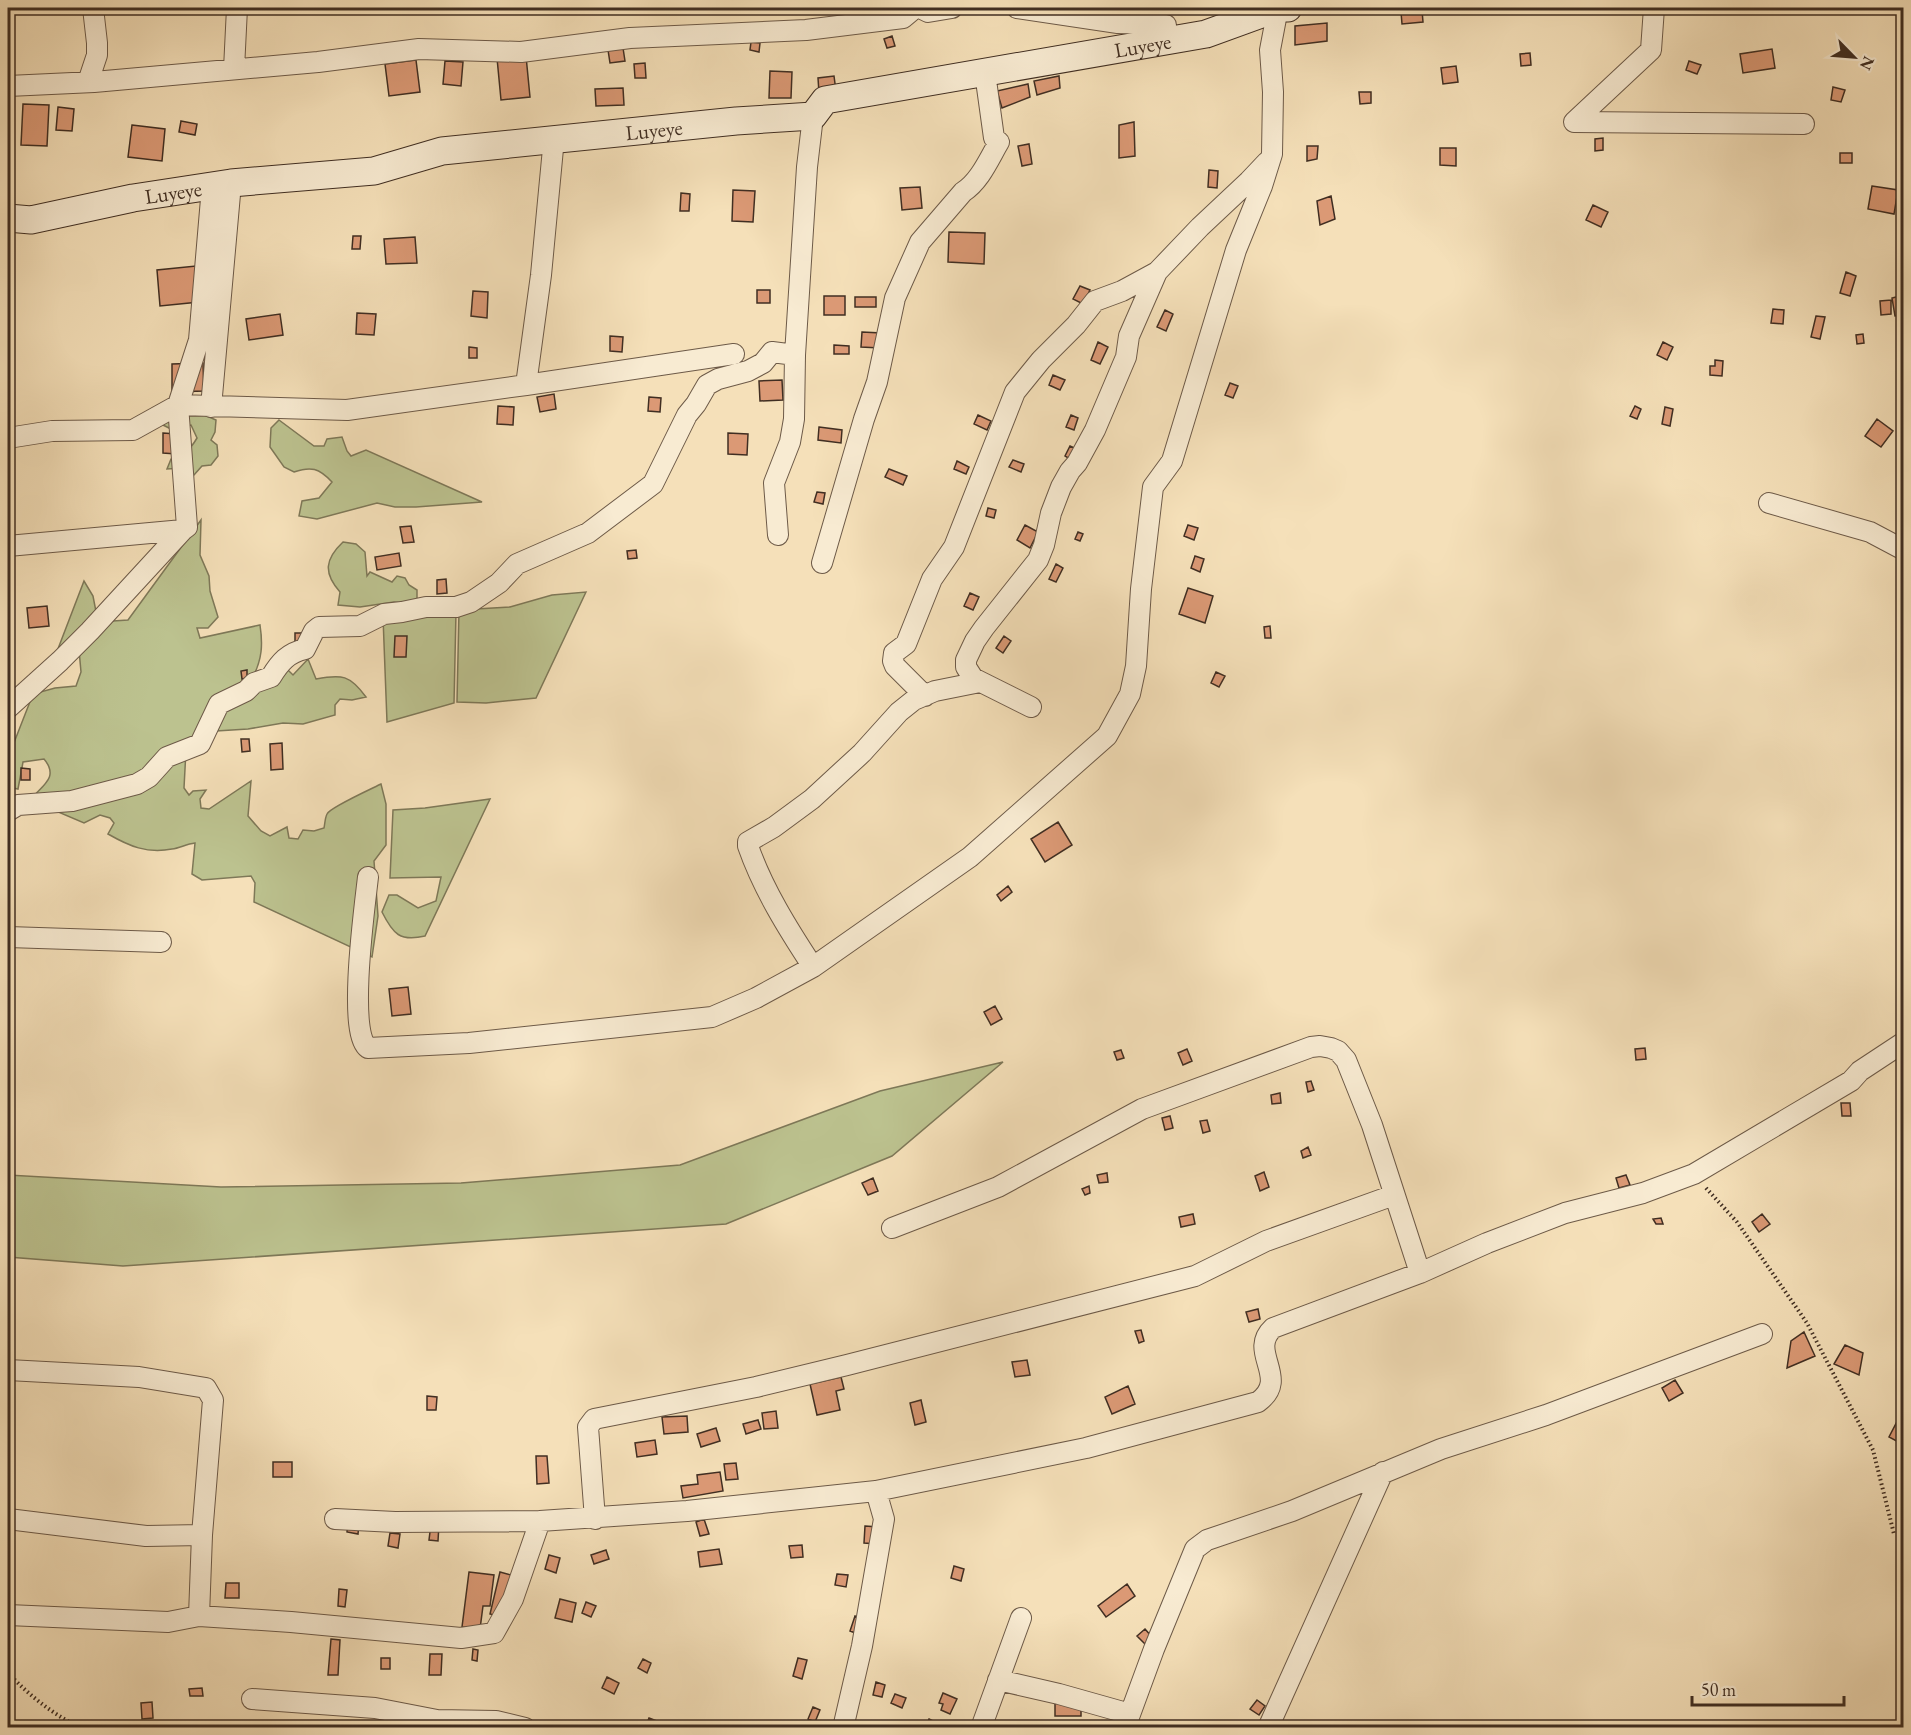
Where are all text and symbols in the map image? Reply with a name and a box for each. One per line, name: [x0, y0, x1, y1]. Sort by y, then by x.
street label: Luyeye: [1112, 27, 1173, 63]
north arrow: [1824, 27, 1884, 87]
text: N: [1855, 53, 1879, 73]
street label: Luyeye: [624, 113, 684, 146]
street label: Luyeye: [143, 174, 203, 210]
scale bar: [1692, 1669, 1844, 1707]
text: 50 m: [1701, 1678, 1736, 1701]

